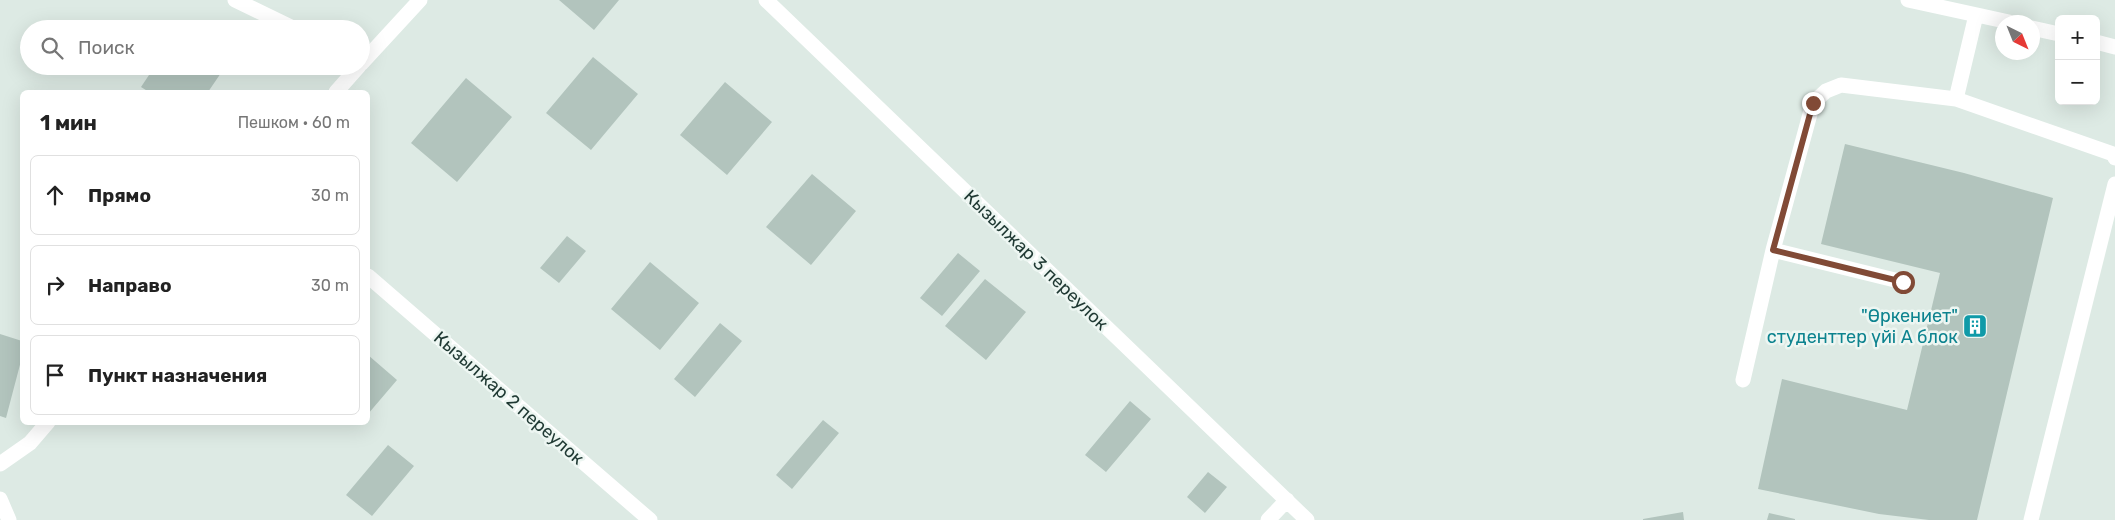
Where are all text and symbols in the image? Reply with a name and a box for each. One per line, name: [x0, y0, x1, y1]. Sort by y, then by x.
north arrow: [1995, 15, 2040, 60]
map controls: [2055, 15, 2100, 105]
button: +: [2055, 15, 2100, 60]
search box: [20, 20, 370, 75]
icon: search: [38, 34, 66, 62]
text: Поиск: [78, 36, 135, 59]
button: −: [2055, 60, 2100, 105]
route end: [1802, 92, 1825, 115]
text: 1 мин: [40, 110, 97, 135]
text: Пешком · 60 m: [238, 113, 350, 132]
icon: ahead: [41, 181, 69, 209]
text: Прямо: [88, 184, 151, 207]
street label: Кызылжар 3 переулок: [959, 185, 1113, 335]
text: 30 m: [311, 186, 349, 205]
icon: right: [41, 271, 69, 299]
route start: [1892, 271, 1915, 294]
text: Направо: [88, 274, 172, 297]
text: 30 m: [311, 276, 349, 295]
place label: "Өркениет" студенттер үйі А блок: [1767, 305, 1958, 348]
building icon: "Өркениет" студенттер үйі А блок: [1962, 313, 1988, 339]
street label: Кызылжар 2 переулок: [429, 327, 589, 470]
icon: arrive: [41, 361, 69, 389]
text: Пункт назначения: [88, 364, 267, 387]

